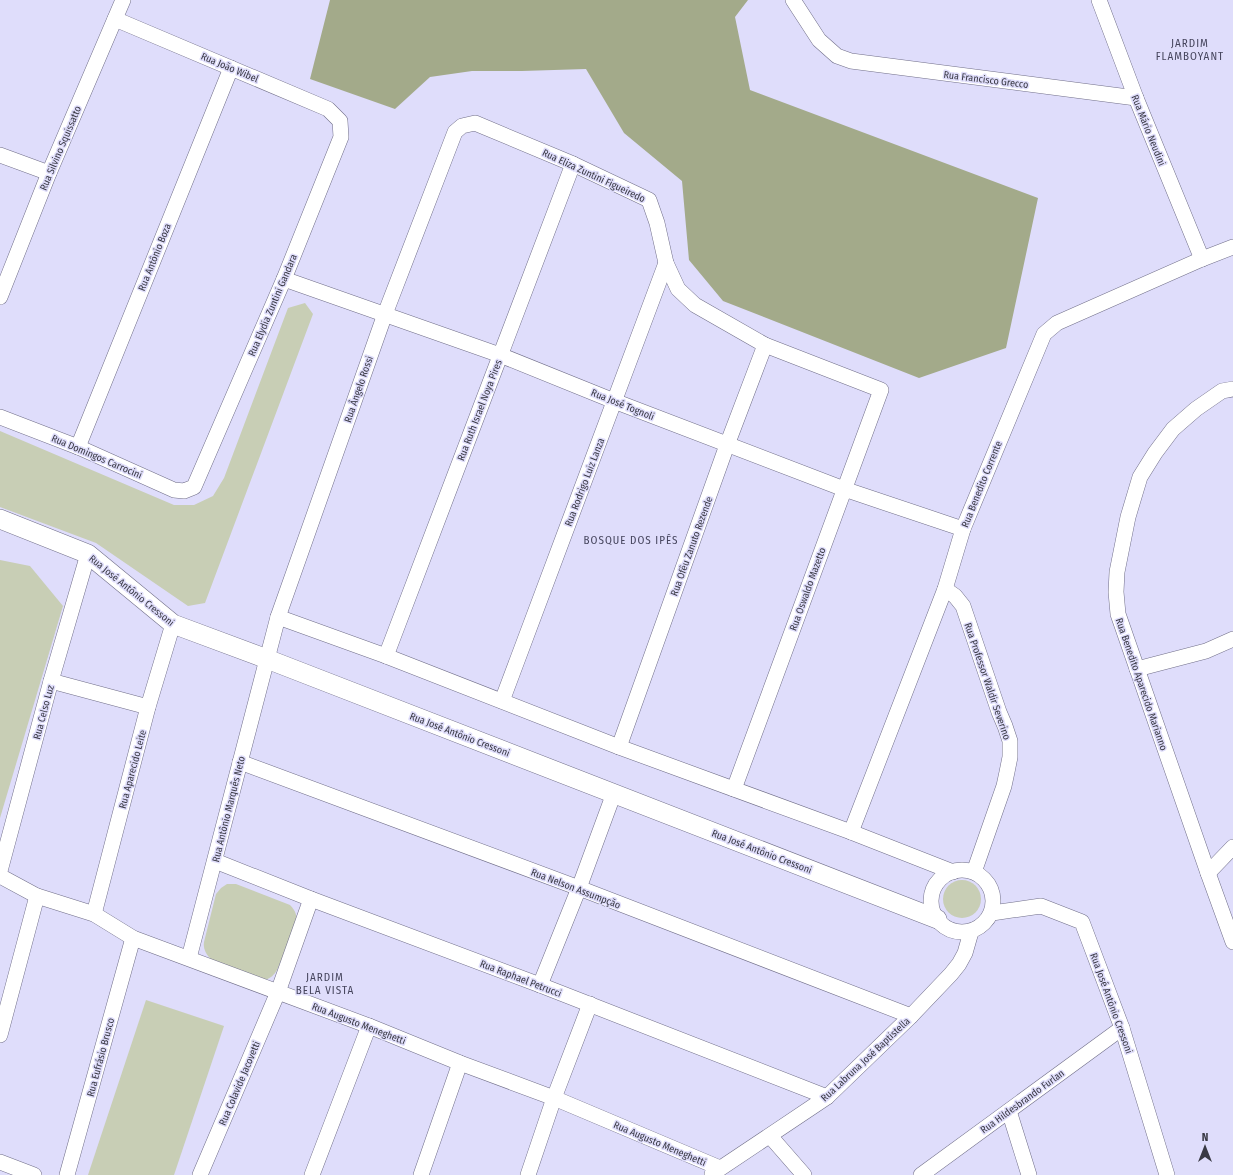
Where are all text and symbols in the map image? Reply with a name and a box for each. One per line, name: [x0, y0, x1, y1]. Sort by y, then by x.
district label: JARDIM FLAMBOYANT: [1156, 37, 1224, 63]
street label: Rua João Wibel: [199, 50, 260, 86]
street label: Rua Francisco Grecco: [943, 69, 1029, 91]
street label: Rua Mário Neudini: [1128, 93, 1168, 168]
street label: Rua Silvino Squissatto: [38, 104, 84, 193]
street label: Rua Eliza Zuntini Figueiredo: [540, 147, 647, 205]
street label: Rua Antônio Boza: [136, 222, 174, 293]
street label: Rua Elydia Zuntini Gandara: [246, 252, 300, 358]
street label: Rua Ângelo Rossi: [341, 354, 376, 424]
street label: Rua Ruth Israel Noya Pires: [455, 358, 505, 463]
street label: Rua José Tognoli: [589, 387, 656, 423]
street label: Rua Domingos Carrocini: [49, 432, 144, 481]
street label: Rua Rodrigo Luiz Lanza: [563, 436, 607, 528]
street label: Rua Benedito Corrente: [959, 439, 1005, 529]
street label: Rua Ofêu Zanuto Rezende: [668, 495, 716, 598]
district label: BOSQUE DOS IPÊS: [584, 534, 678, 547]
street label: Rua Oswaldo Mazetto: [787, 546, 829, 633]
street label: Rua José Antônio Cressoni: [86, 553, 176, 629]
street label: Rua Benedito Aparecido Marianno: [1113, 617, 1169, 752]
street label: Rua Professor Waldir Severino: [961, 621, 1013, 741]
street label: Rua Celso Luz: [31, 684, 57, 741]
street label: Rua José Antônio Cressoni: [408, 710, 511, 760]
street label: Rua Aparecido Leite: [117, 729, 149, 810]
street label: Rua Antônio Marquês Neto: [210, 755, 248, 864]
street label: Rua José Antônio Cressoni: [710, 827, 813, 877]
street label: Rua Nelson Assumpção: [529, 866, 622, 912]
street label: Rua José Antônio Cressoni: [1087, 951, 1135, 1055]
street label: Rua Raphael Petrucci: [478, 958, 563, 1000]
district label: JARDIM BELA VISTA: [296, 971, 354, 997]
street label: Rua Augusto Meneghetti: [310, 1001, 407, 1047]
street label: Rua Labruna José Baptistella: [819, 1015, 913, 1104]
street label: Rua Eufrásio Brusco: [85, 1017, 117, 1098]
street label: Rua Colavide Jacovetti: [217, 1039, 263, 1127]
street label: Rua Hildesbrando Furlan: [978, 1067, 1067, 1136]
street label: Rua Augusto Meneghetti: [611, 1119, 708, 1169]
north arrow: [1185, 1127, 1225, 1167]
text: N: [1202, 1131, 1208, 1144]

